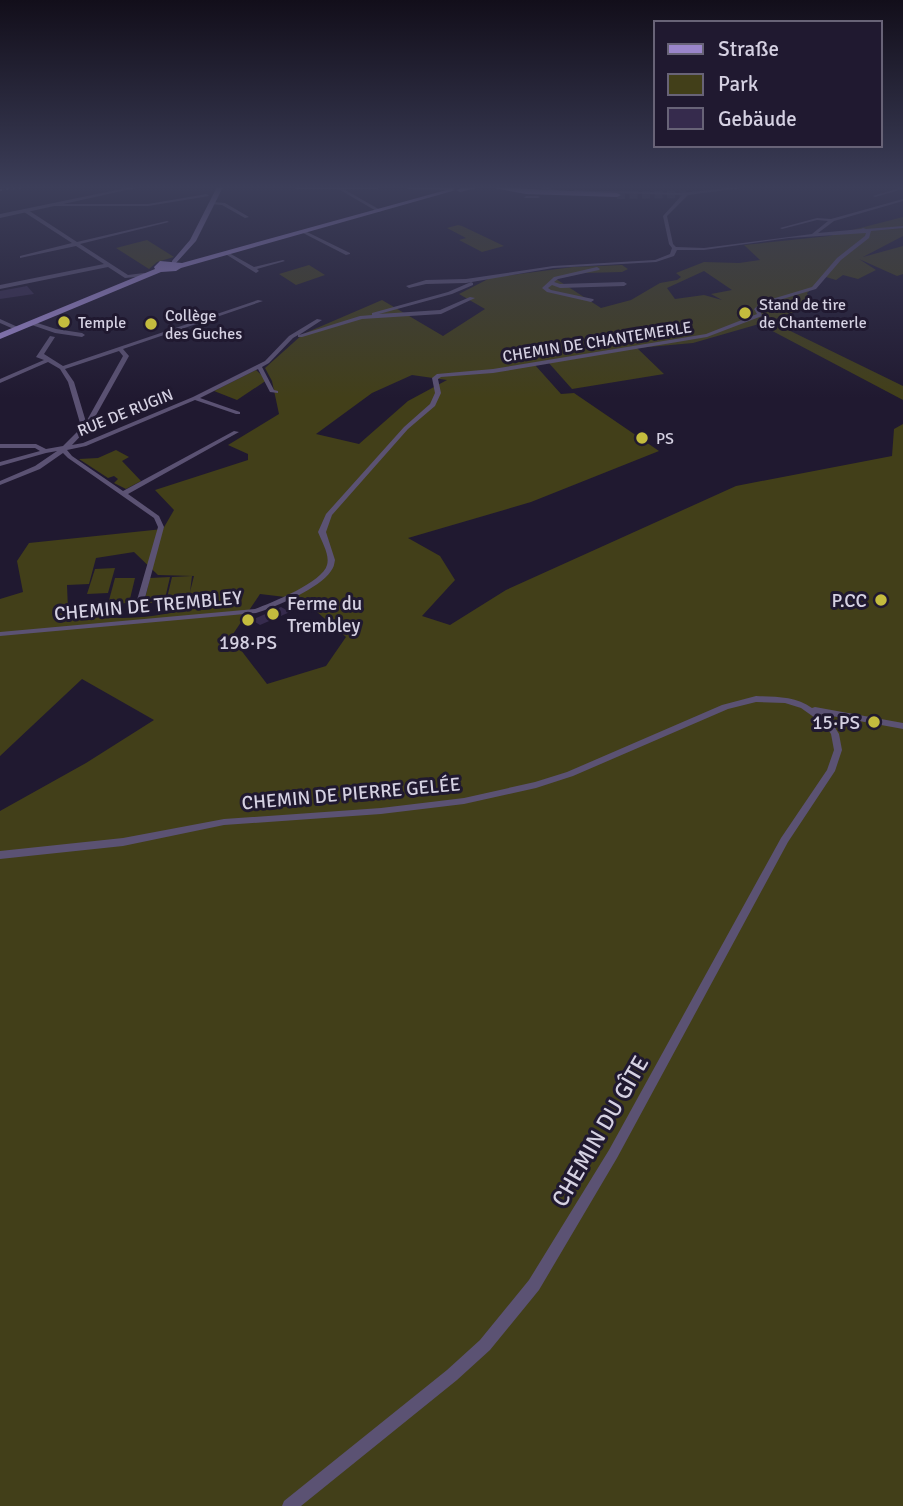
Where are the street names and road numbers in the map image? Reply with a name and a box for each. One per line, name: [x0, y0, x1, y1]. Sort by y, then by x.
street label: CHEMIN DE CHANTEMERLE: [501, 317, 693, 367]
street label: RUE DE RUGIN: [75, 385, 176, 441]
street label: CHEMIN DE TREMBLEY: [53, 586, 244, 626]
street label: CHEMIN DE PIERRE GELÉE: [241, 772, 461, 816]
street label: CHEMIN DU GÎTE: [545, 1051, 655, 1212]

